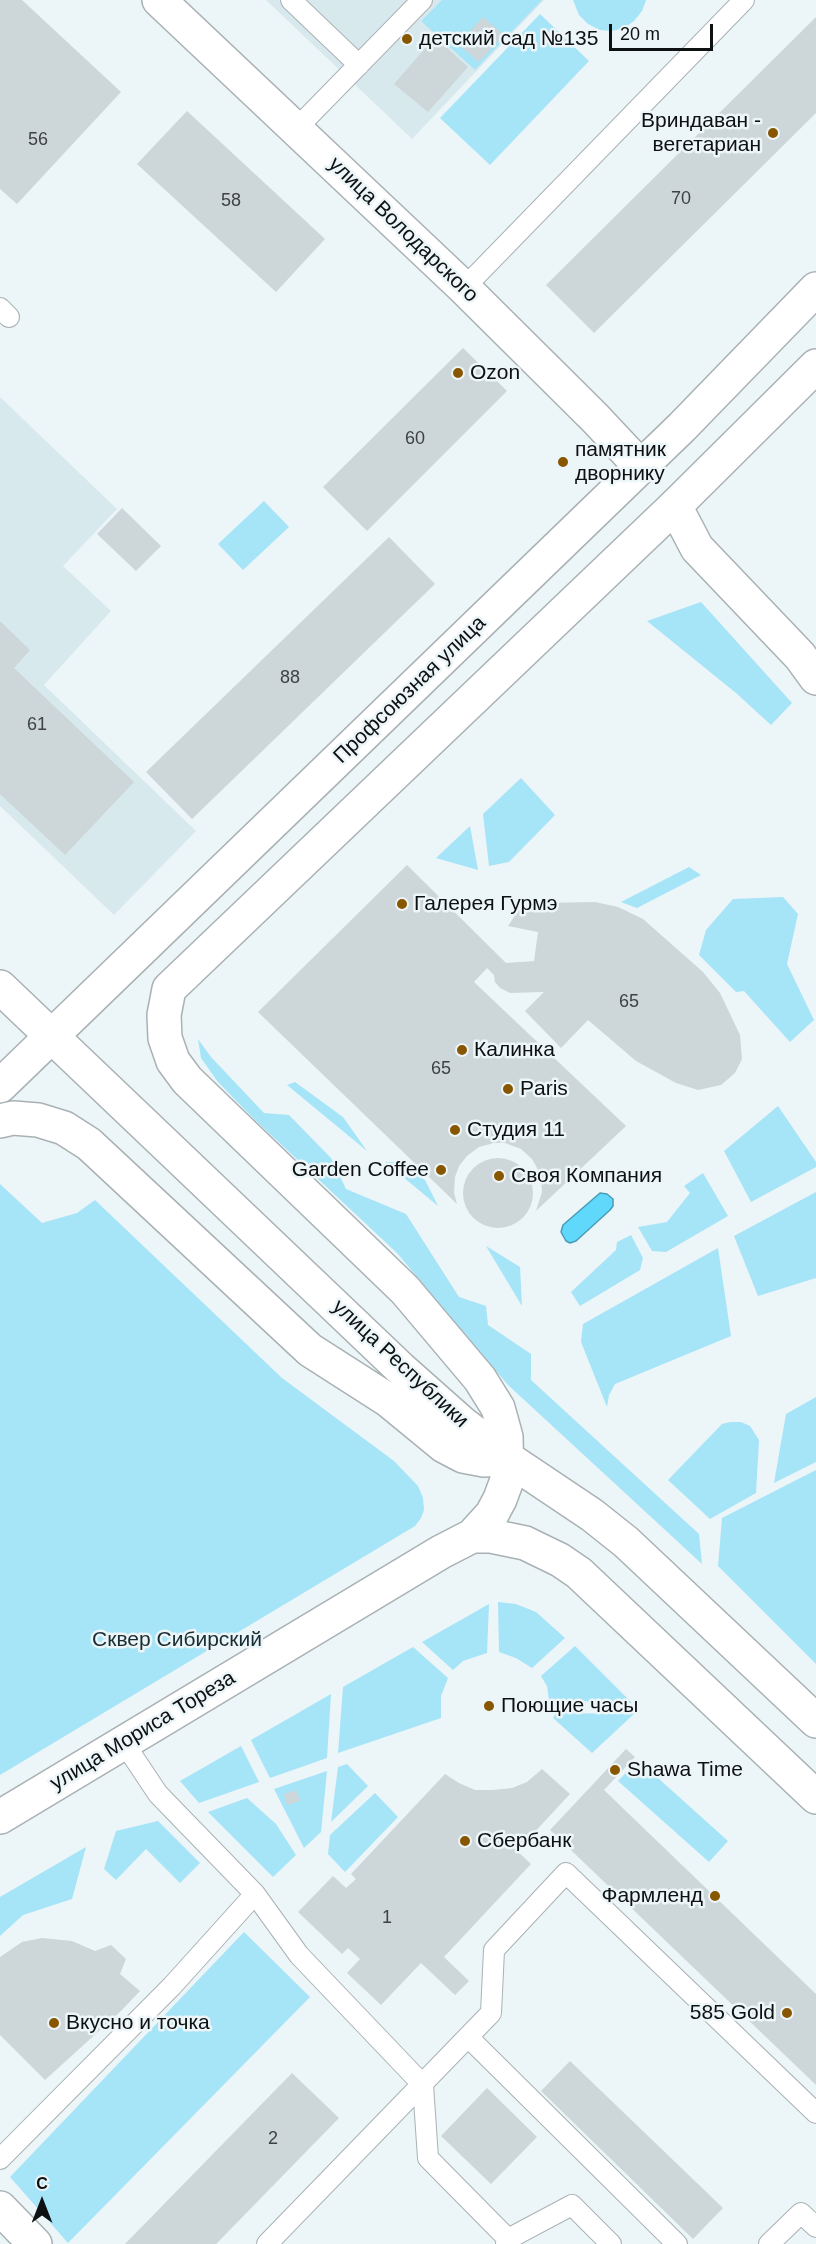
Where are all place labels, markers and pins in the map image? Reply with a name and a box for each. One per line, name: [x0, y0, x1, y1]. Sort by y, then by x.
place label: детский сад №135: [419, 26, 598, 52]
marker: детский сад №135: [400, 32, 414, 46]
place label: Вриндаван - вегетариан: [641, 108, 761, 158]
marker: Вриндаван - вегетариан: [766, 126, 780, 140]
place label: Ozon: [470, 360, 520, 386]
marker: Ozon: [451, 366, 465, 380]
place label: памятник дворнику: [575, 437, 666, 487]
marker: памятник дворнику: [556, 455, 570, 469]
place label: Галерея Гурмэ: [414, 891, 557, 917]
marker: Галерея Гурмэ: [395, 897, 409, 911]
place label: Калинка: [474, 1037, 555, 1063]
marker: Калинка: [455, 1043, 469, 1057]
place label: Paris: [520, 1076, 568, 1102]
marker: Paris: [501, 1082, 515, 1096]
place label: Студия 11: [467, 1117, 565, 1143]
marker: Студия 11: [448, 1123, 462, 1137]
place label: Garden Coffee: [292, 1157, 429, 1183]
marker: Garden Coffee: [434, 1163, 448, 1177]
place label: Своя Компания: [511, 1163, 662, 1189]
marker: Своя Компания: [492, 1169, 506, 1183]
place label: Поющие часы: [501, 1693, 638, 1719]
marker: Поющие часы: [482, 1699, 496, 1713]
place label: Shawa Time: [627, 1757, 743, 1783]
marker: Shawa Time: [608, 1763, 622, 1777]
place label: Сбербанк: [477, 1828, 571, 1854]
marker: Сбербанк: [458, 1834, 472, 1848]
place label: Фармленд: [601, 1883, 703, 1909]
marker: Фармленд: [708, 1889, 722, 1903]
place label: 585 Gold: [690, 2000, 775, 2026]
marker: 585 Gold: [780, 2006, 794, 2020]
place label: Вкусно и точка: [66, 2010, 210, 2036]
marker: Вкусно и точка: [47, 2016, 61, 2030]

